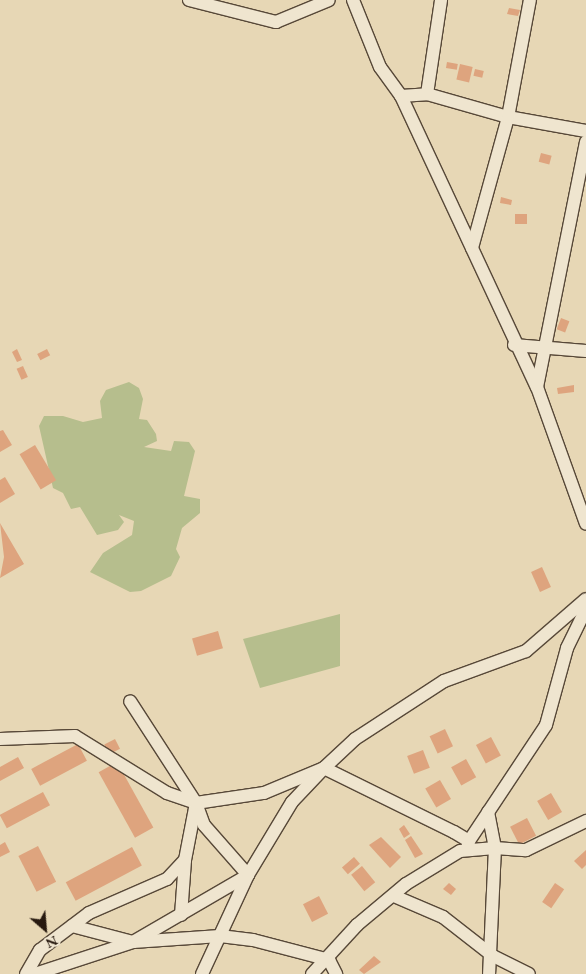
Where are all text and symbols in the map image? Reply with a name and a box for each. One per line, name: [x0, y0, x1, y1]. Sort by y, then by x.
north arrow: [20, 904, 70, 954]
text: N: [43, 932, 61, 953]

